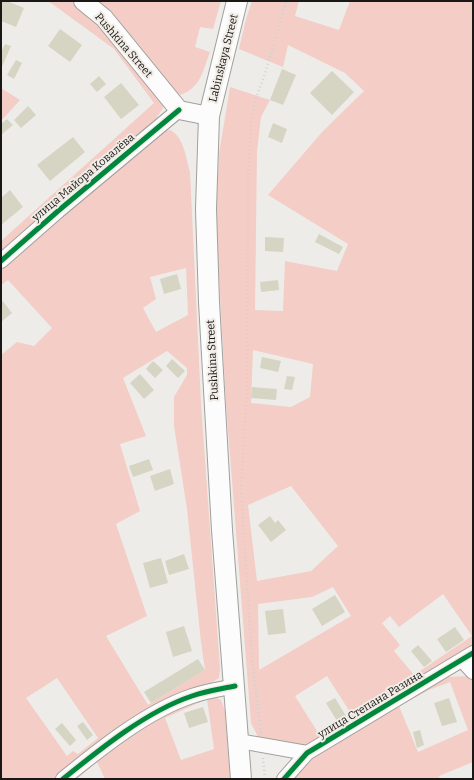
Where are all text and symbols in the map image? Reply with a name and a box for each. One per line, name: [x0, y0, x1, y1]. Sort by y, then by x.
street label: Pushkina Street: [92, 11, 155, 80]
street label: Labinskaya Street: [206, 13, 241, 104]
street label: улица Майора Ковалёва: [29, 131, 137, 225]
street label: Pushkina Street: [204, 319, 221, 401]
street label: улица Степана Разина: [315, 668, 425, 741]

